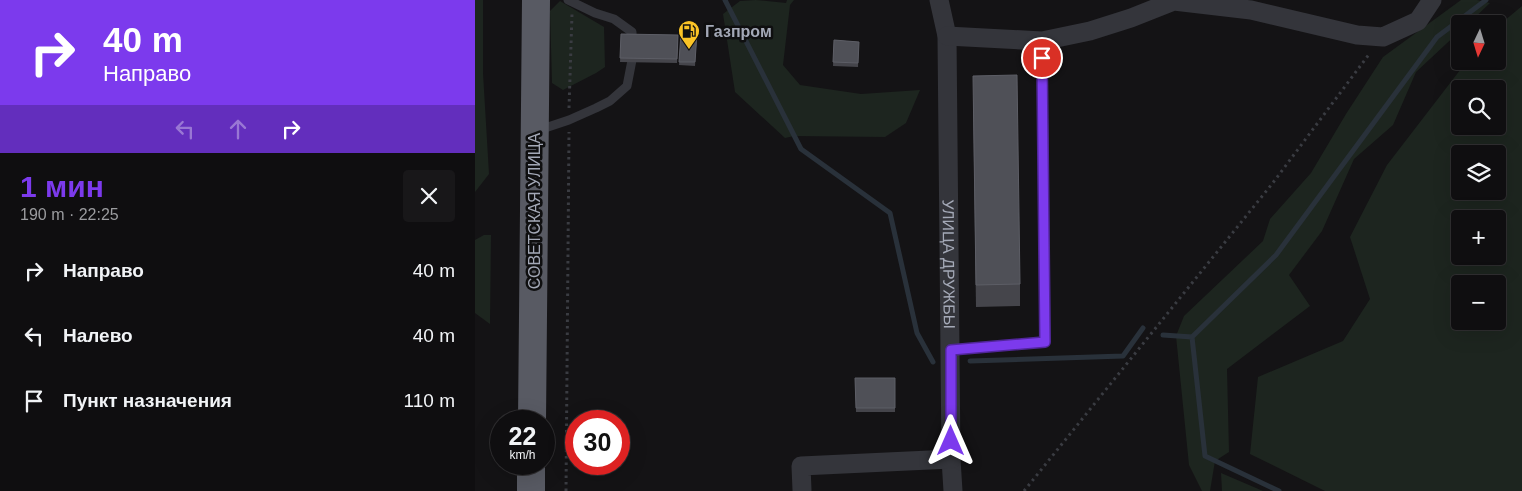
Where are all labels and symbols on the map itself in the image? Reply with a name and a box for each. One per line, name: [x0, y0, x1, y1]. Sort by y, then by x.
north arrow: [1451, 15, 1506, 70]
fuel station icon: Газпром: [677, 19, 701, 50]
place label: Газпром: [705, 23, 772, 40]
pin: [1021, 37, 1063, 79]
street label: СОВЕТСКАЯ УЛИЦА: [526, 132, 543, 289]
street label: УЛИЦА ДРУЖБЫ: [940, 199, 958, 329]
speed limit sign: 30: [565, 410, 630, 475]
position arrow: [924, 414, 976, 466]

